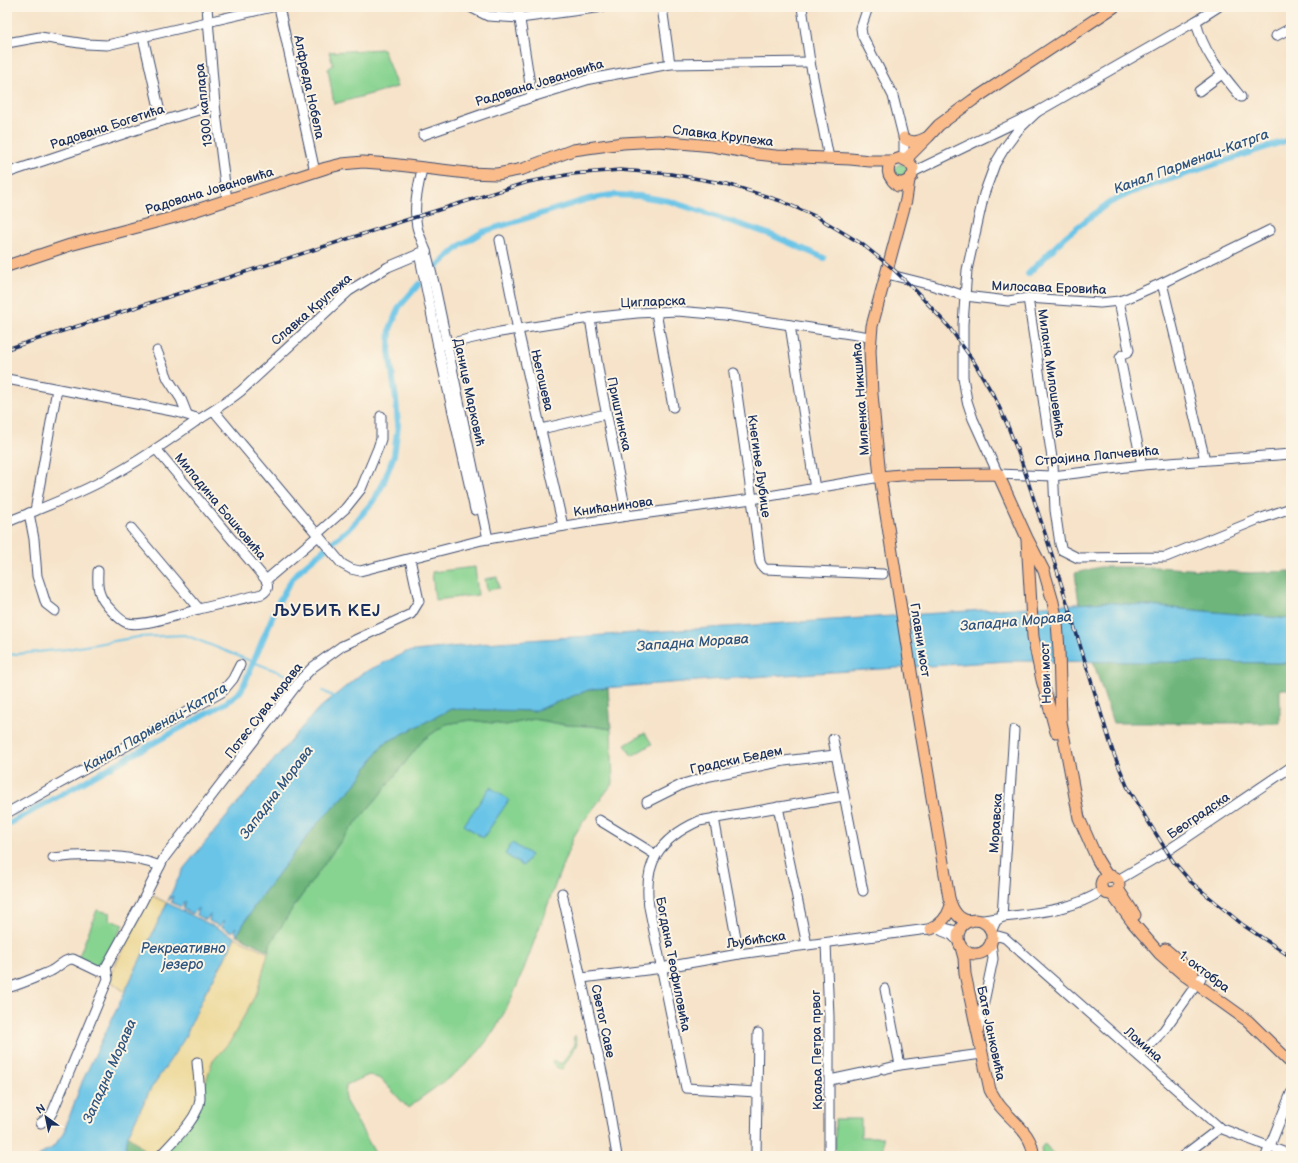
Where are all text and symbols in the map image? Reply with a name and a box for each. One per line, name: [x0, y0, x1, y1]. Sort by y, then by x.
street label: Алфреда Нобела: [290, 33, 328, 141]
street label: Радована Јовановића: [473, 56, 606, 110]
street label: 1300 каплара: [192, 62, 216, 147]
street label: Радована Богетића: [48, 101, 167, 153]
street label: Славка Крупежа: [672, 122, 775, 150]
water label: Канал Парменац-Катрга: [1111, 125, 1271, 198]
street label: Радована Јовановића: [143, 164, 276, 218]
street label: Славка Крупежа: [268, 270, 355, 349]
street label: Милосава Еровића: [991, 278, 1107, 298]
street label: Цигларска: [620, 293, 686, 311]
street label: Милана Милошевића: [1034, 308, 1068, 439]
street label: Данице Марковић: [450, 337, 488, 448]
street label: Миленка Никшића: [849, 342, 873, 456]
street label: Његошева: [527, 348, 557, 413]
street label: Приштинска: [603, 375, 635, 453]
street label: Кнегиње Љубице: [744, 414, 774, 519]
street label: Страјина Лапчевића: [1034, 443, 1160, 469]
street label: Миладина Бошковића: [171, 450, 270, 564]
street label: Книћанинова: [572, 493, 654, 521]
district label: ЉУБИЋ КЕЈ: [273, 601, 381, 621]
street label: Главни мост: [906, 602, 934, 678]
water label: Западна Морава: [959, 608, 1073, 635]
water label: Западна Морава: [636, 630, 750, 655]
street label: Нови мост: [1037, 642, 1055, 704]
street label: Потес Сува морава: [221, 659, 306, 762]
water label: Канал Парменац-Катрга: [80, 679, 231, 776]
water label: Западна Морава: [236, 742, 317, 842]
street label: Градски Бедем: [689, 742, 784, 778]
street label: Београдска: [1164, 789, 1233, 843]
street label: Моравска: [986, 792, 1006, 854]
street label: Богдана Теофиловића: [652, 895, 694, 1033]
street label: Љубићска: [724, 928, 787, 952]
water label: Рекреативно језеро: [141, 940, 226, 973]
street label: 1. октобра: [1176, 948, 1233, 996]
street label: Светог Саве: [587, 983, 619, 1059]
street label: Бате Јанковића: [973, 984, 1009, 1082]
street label: Краља Петра првог: [808, 990, 826, 1110]
water label: Западна Морава: [79, 1016, 140, 1126]
street label: Ломина: [1120, 1023, 1166, 1066]
north arrow: [26, 1097, 66, 1137]
text: N: [34, 1101, 48, 1117]

